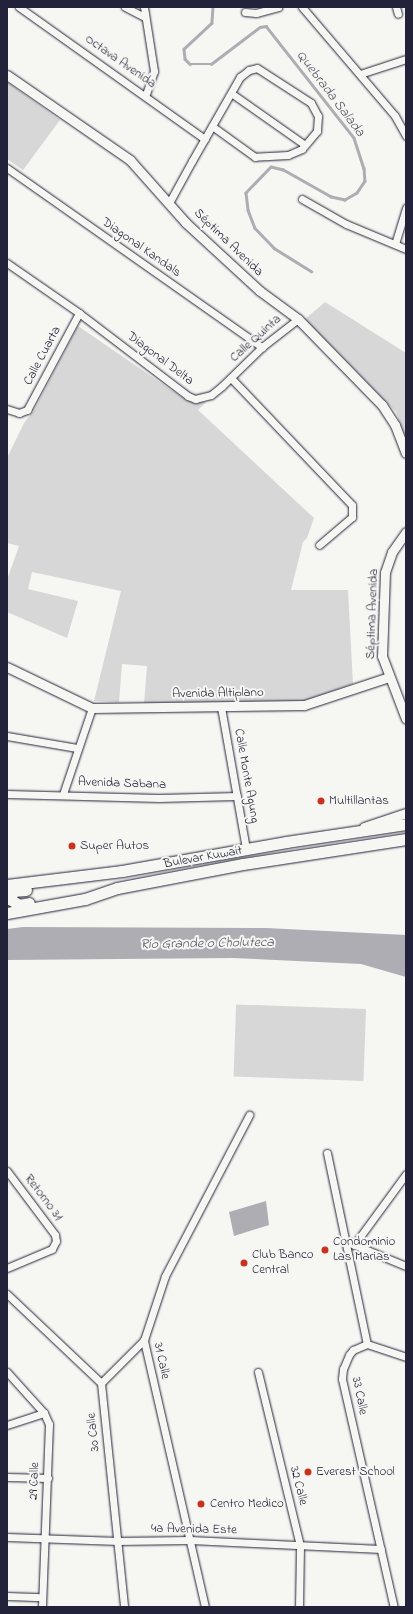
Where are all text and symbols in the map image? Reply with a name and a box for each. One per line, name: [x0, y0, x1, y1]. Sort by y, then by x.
street label: Octava Avenida: [81, 32, 159, 92]
water label: Quebrada Salada: [292, 48, 368, 140]
street label: Séptima Avenida: [190, 206, 266, 280]
street label: Diagonal Kandals: [98, 215, 184, 281]
street label: Calle Quinta: [227, 312, 285, 366]
street label: Calle Cuarta: [21, 324, 65, 388]
street label: Diagonal Delta: [124, 329, 196, 389]
street label: Séptima Avenida: [364, 568, 382, 660]
street label: Avenida Altiplano: [172, 685, 264, 703]
street label: Calle Monte Agung: [230, 728, 262, 824]
street label: Avenida Sabana: [78, 775, 166, 793]
place label: Multillantas: [329, 793, 389, 809]
marker: Multillantas: [316, 796, 326, 806]
place label: Super Autos: [80, 838, 149, 854]
marker: Super Autos: [67, 841, 77, 851]
street label: Bulevar Kuwait: [163, 843, 243, 873]
water label: Río Grande o Choluteca: [140, 934, 274, 954]
street label: Retorno 31: [20, 1172, 66, 1224]
place label: Condominio Las Marias: [333, 1235, 395, 1266]
marker: Condominio Las Marias: [320, 1245, 330, 1255]
place label: Club Banco Central: [252, 1248, 314, 1279]
marker: Club Banco Central: [239, 1258, 249, 1268]
street label: 31 Calle: [150, 1341, 172, 1381]
street label: 33 Calle: [348, 1376, 370, 1416]
street label: 30 Calle: [84, 1412, 104, 1452]
street label: 29 Calle: [27, 1462, 43, 1500]
place label: Everest School: [316, 1464, 395, 1480]
street label: 32 Calle: [286, 1465, 310, 1507]
marker: Everest School: [303, 1467, 313, 1477]
place label: Centro Medico: [210, 1496, 284, 1512]
marker: Centro Medico: [195, 1498, 207, 1510]
street label: 4a Avenida Este: [151, 1521, 237, 1539]

